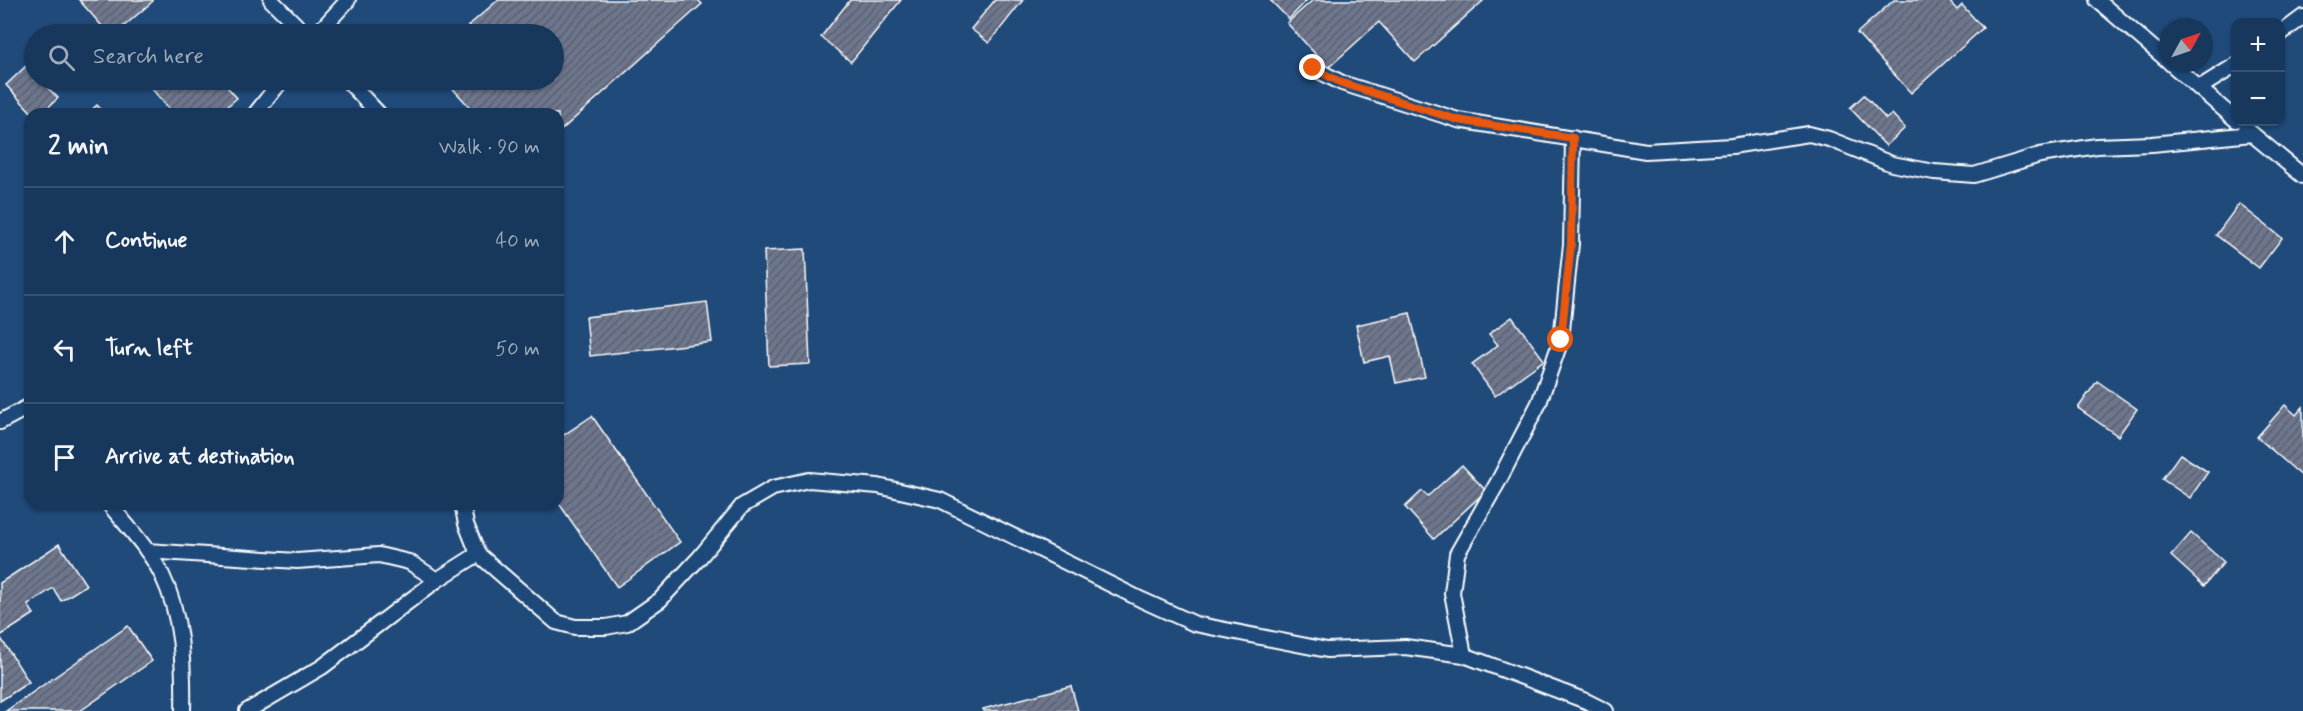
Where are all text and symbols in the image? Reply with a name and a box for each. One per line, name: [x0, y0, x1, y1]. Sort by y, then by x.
north arrow: [2159, 18, 2213, 72]
map controls: [2231, 18, 2285, 126]
button: +: [2231, 18, 2285, 72]
search box: [24, 24, 564, 90]
icon: search: [45, 41, 78, 74]
text: Search here: [93, 43, 204, 71]
route end: [1299, 54, 1325, 80]
button: −: [2231, 72, 2285, 126]
text: 2 min: [48, 130, 109, 164]
text: Walk · 90 m: [439, 134, 540, 161]
icon: ahead: [48, 225, 81, 258]
text: Continue: [105, 227, 187, 255]
text: 40 m: [496, 228, 540, 255]
route start: [1547, 326, 1573, 352]
icon: left: [48, 333, 81, 366]
text: Turn left: [105, 335, 193, 363]
text: 50 m: [495, 336, 540, 363]
icon: arrive: [48, 441, 81, 474]
text: Arrive at destination: [105, 443, 295, 471]

